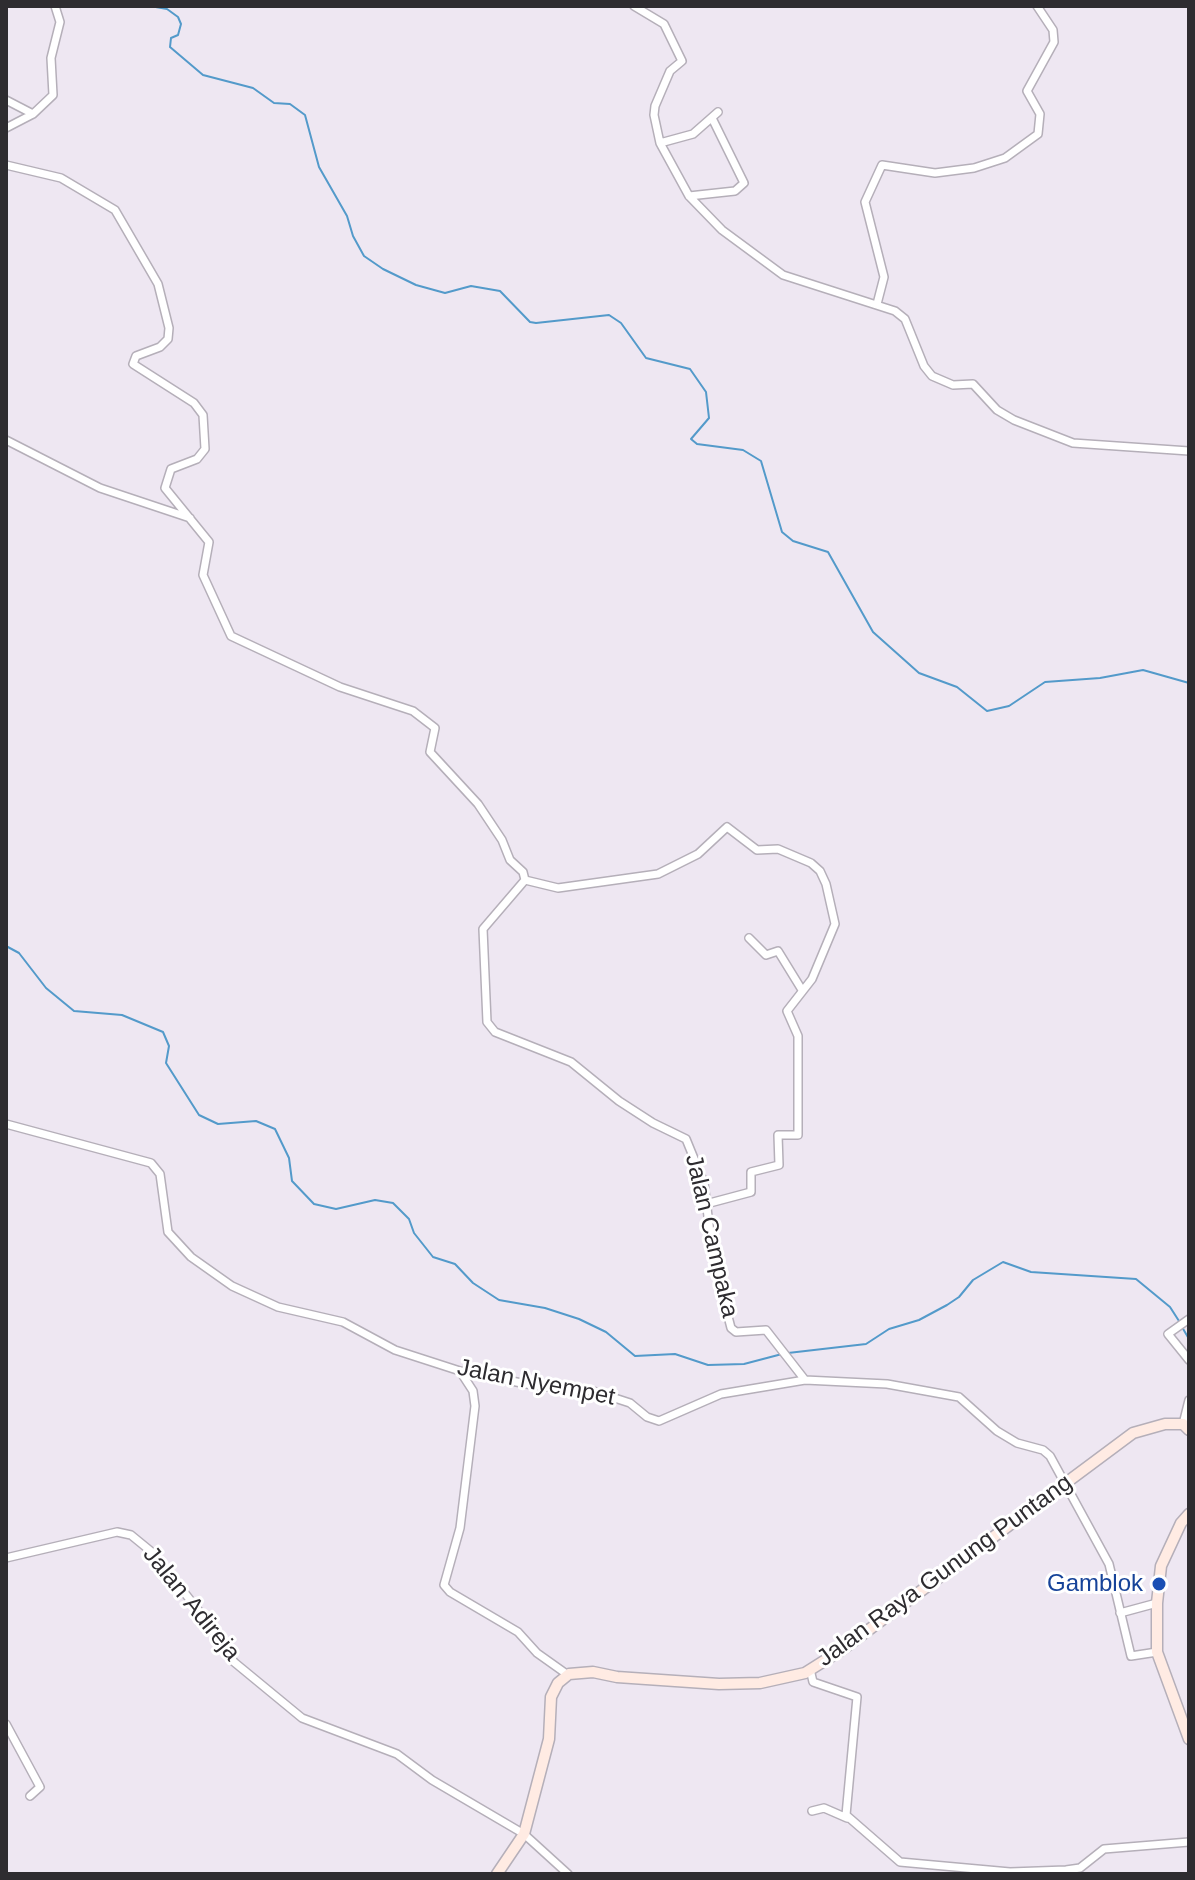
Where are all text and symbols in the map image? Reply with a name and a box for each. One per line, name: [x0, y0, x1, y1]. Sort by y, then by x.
street label: Jalan Campaka: [678, 1152, 744, 1320]
street label: Jalan Nyempet: [455, 1354, 617, 1412]
street label: Jalan Raya Gunung Puntang: [812, 1469, 1078, 1673]
street label: Jalan Adireja: [136, 1541, 246, 1667]
place label: Gamblok: [1047, 1570, 1143, 1598]
marker: Gamblok: [1150, 1575, 1168, 1593]

